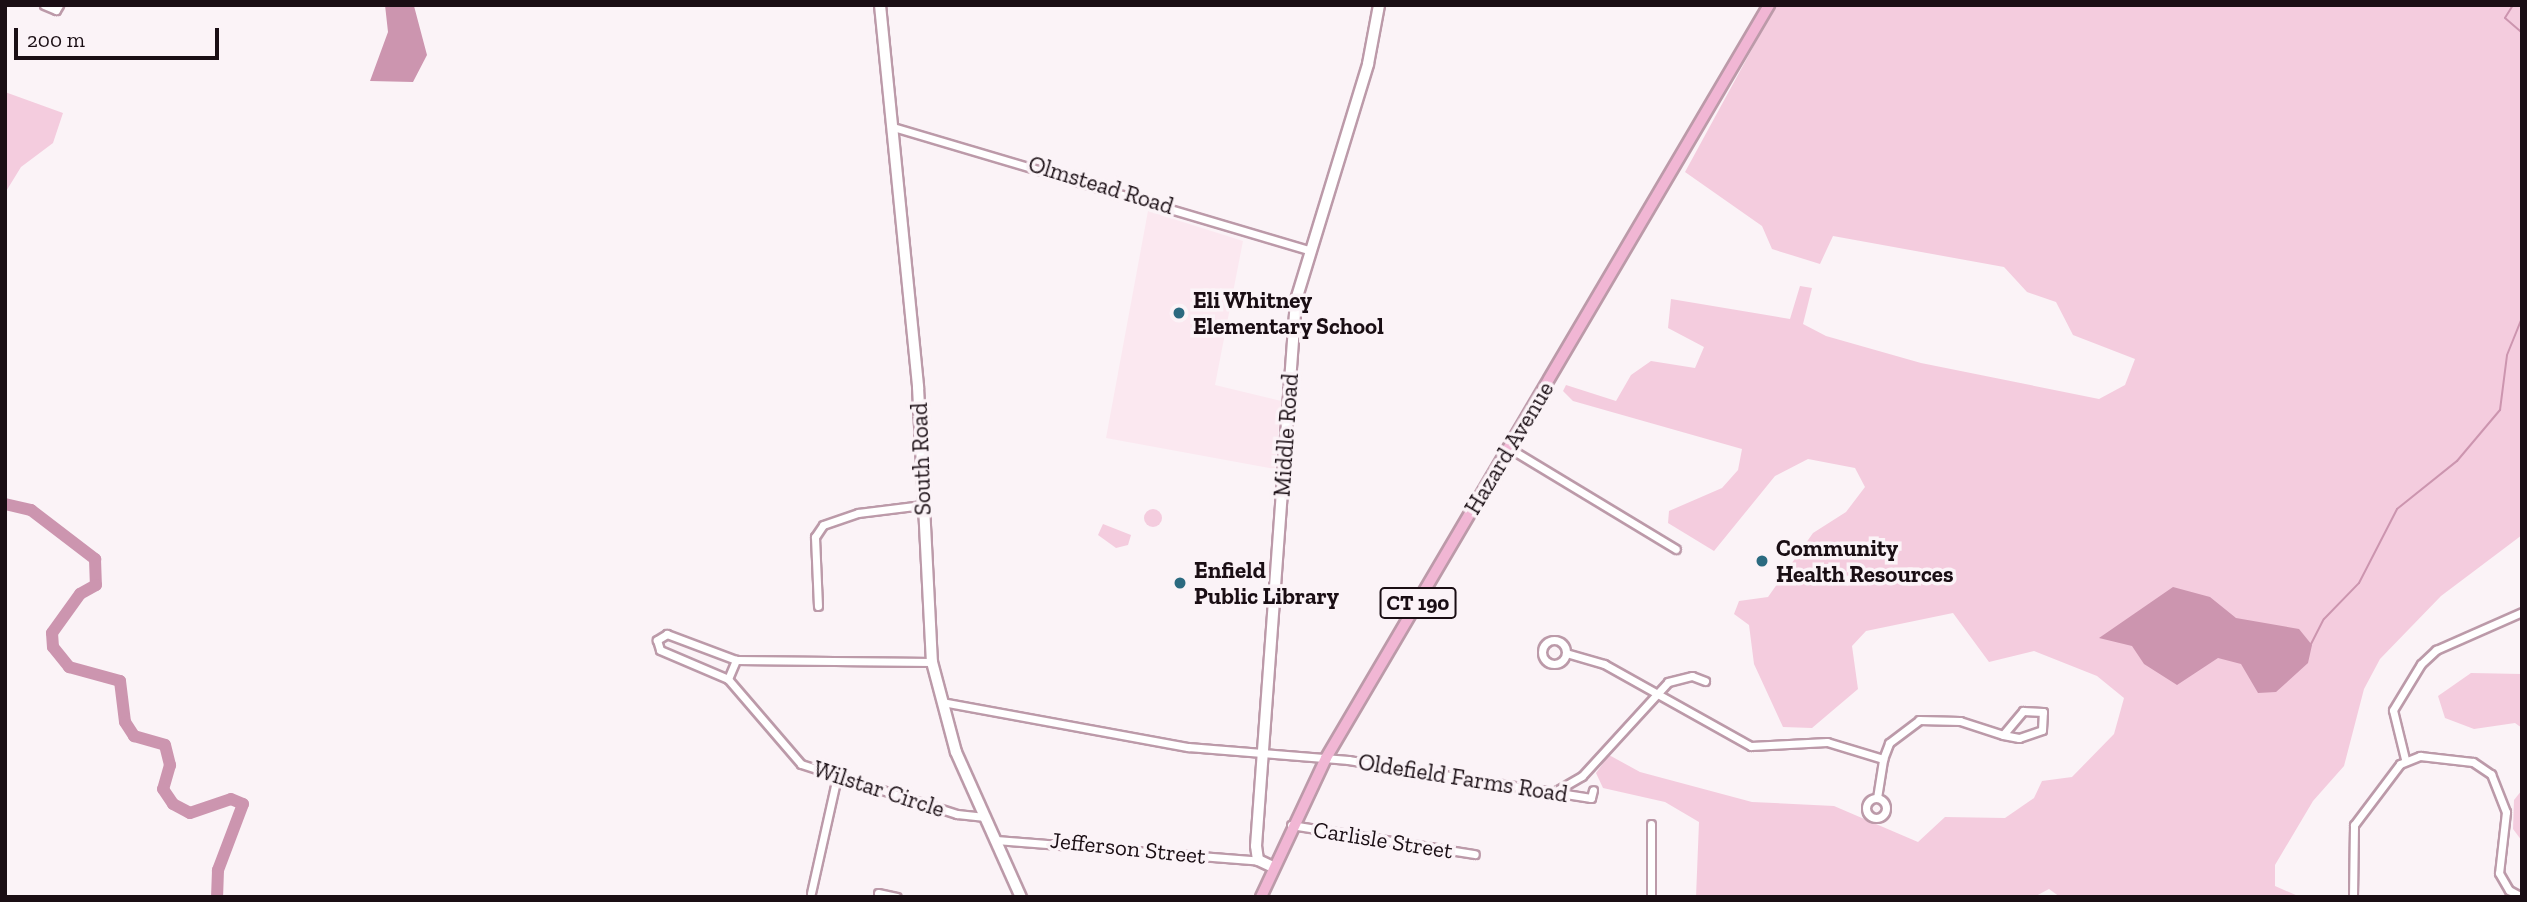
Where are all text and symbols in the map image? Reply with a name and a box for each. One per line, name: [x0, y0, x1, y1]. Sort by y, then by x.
scale bar: [18, 14, 222, 58]
text: 200 m: [27, 27, 85, 52]
street label: Olmstead Road: [1025, 150, 1177, 220]
place label: Eli Whitney Elementary School: [1193, 286, 1384, 340]
marker: Eli Whitney Elementary School: [1171, 305, 1187, 321]
street label: Middle Road: [1268, 372, 1304, 498]
street label: Hazard Avenue: [1458, 376, 1560, 520]
street label: South Road: [905, 402, 937, 516]
place label: Community Health Resources: [1776, 534, 1953, 588]
marker: Community Health Resources: [1754, 553, 1770, 569]
place label: Enfield Public Library: [1194, 556, 1339, 610]
marker: Enfield Public Library: [1172, 575, 1188, 591]
road number: CT 190: [1380, 586, 1456, 620]
street label: Oldefield Farms Road: [1356, 748, 1570, 808]
street label: Wilstar Circle: [810, 755, 948, 823]
street label: Carlisle Street: [1311, 815, 1455, 865]
street label: Jefferson Street: [1049, 826, 1207, 870]

